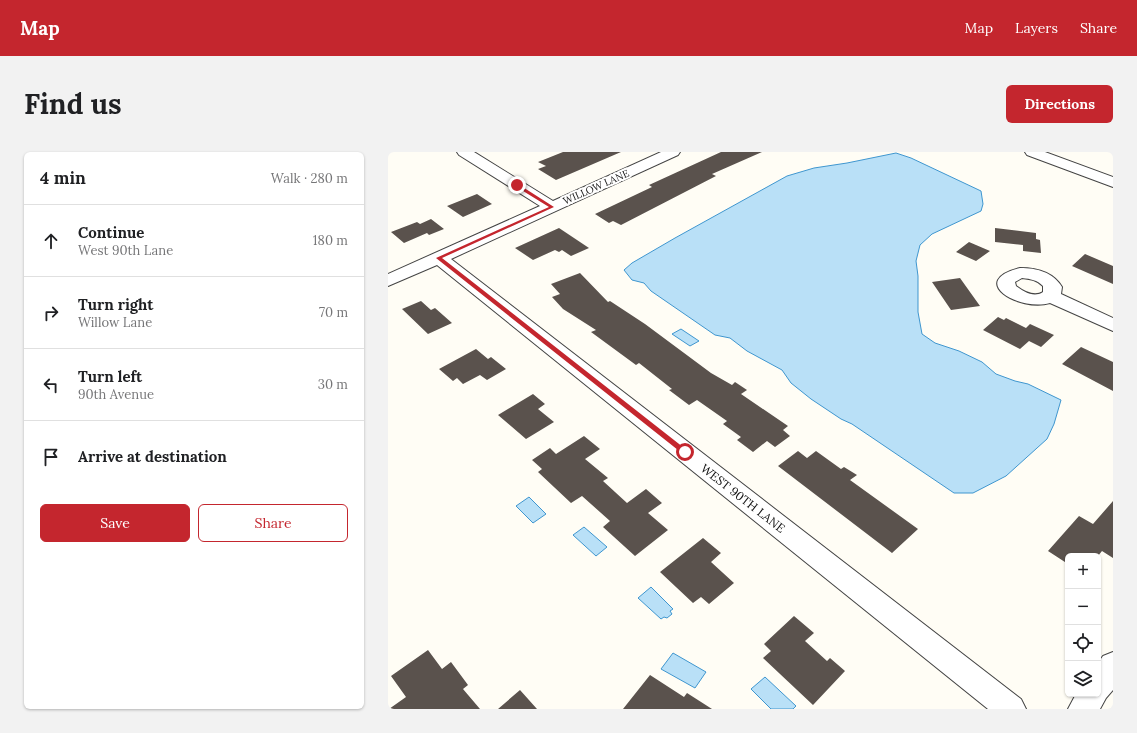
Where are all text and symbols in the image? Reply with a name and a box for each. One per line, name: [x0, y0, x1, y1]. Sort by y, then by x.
text: Map: [20, 16, 60, 40]
text: Map: [965, 19, 993, 37]
text: Layers: [1015, 19, 1058, 37]
text: Share: [1080, 19, 1117, 37]
button: Directions: [1006, 85, 1113, 123]
text: Find us: [24, 86, 122, 122]
text: 4 min: [40, 167, 86, 189]
street label: WILLOW LANE: [561, 167, 631, 207]
text: Walk · 280 m: [271, 170, 348, 187]
route end: [508, 176, 526, 194]
text: Continue: [78, 223, 144, 242]
icon: ahead: [40, 230, 62, 252]
text: 180 m: [313, 232, 348, 249]
text: West 90th Lane: [78, 242, 173, 259]
text: Turn right: [78, 295, 154, 314]
icon: right: [40, 302, 62, 324]
text: 70 m: [319, 304, 348, 321]
text: Willow Lane: [78, 314, 152, 331]
text: Turn left: [78, 367, 142, 386]
icon: left: [40, 374, 62, 396]
text: 30 m: [318, 376, 348, 393]
text: 90th Avenue: [78, 386, 154, 403]
route start: [676, 443, 694, 461]
icon: arrive: [40, 446, 62, 468]
text: Arrive at destination: [78, 447, 227, 466]
street label: WEST 90TH LANE: [698, 460, 788, 536]
button: Save: [40, 504, 190, 542]
button: Share: [198, 504, 348, 542]
map controls: [1065, 553, 1101, 697]
button: +: [1065, 553, 1101, 589]
button: −: [1065, 589, 1101, 625]
button: locate: [1065, 625, 1101, 661]
button: layers: [1065, 661, 1101, 697]

